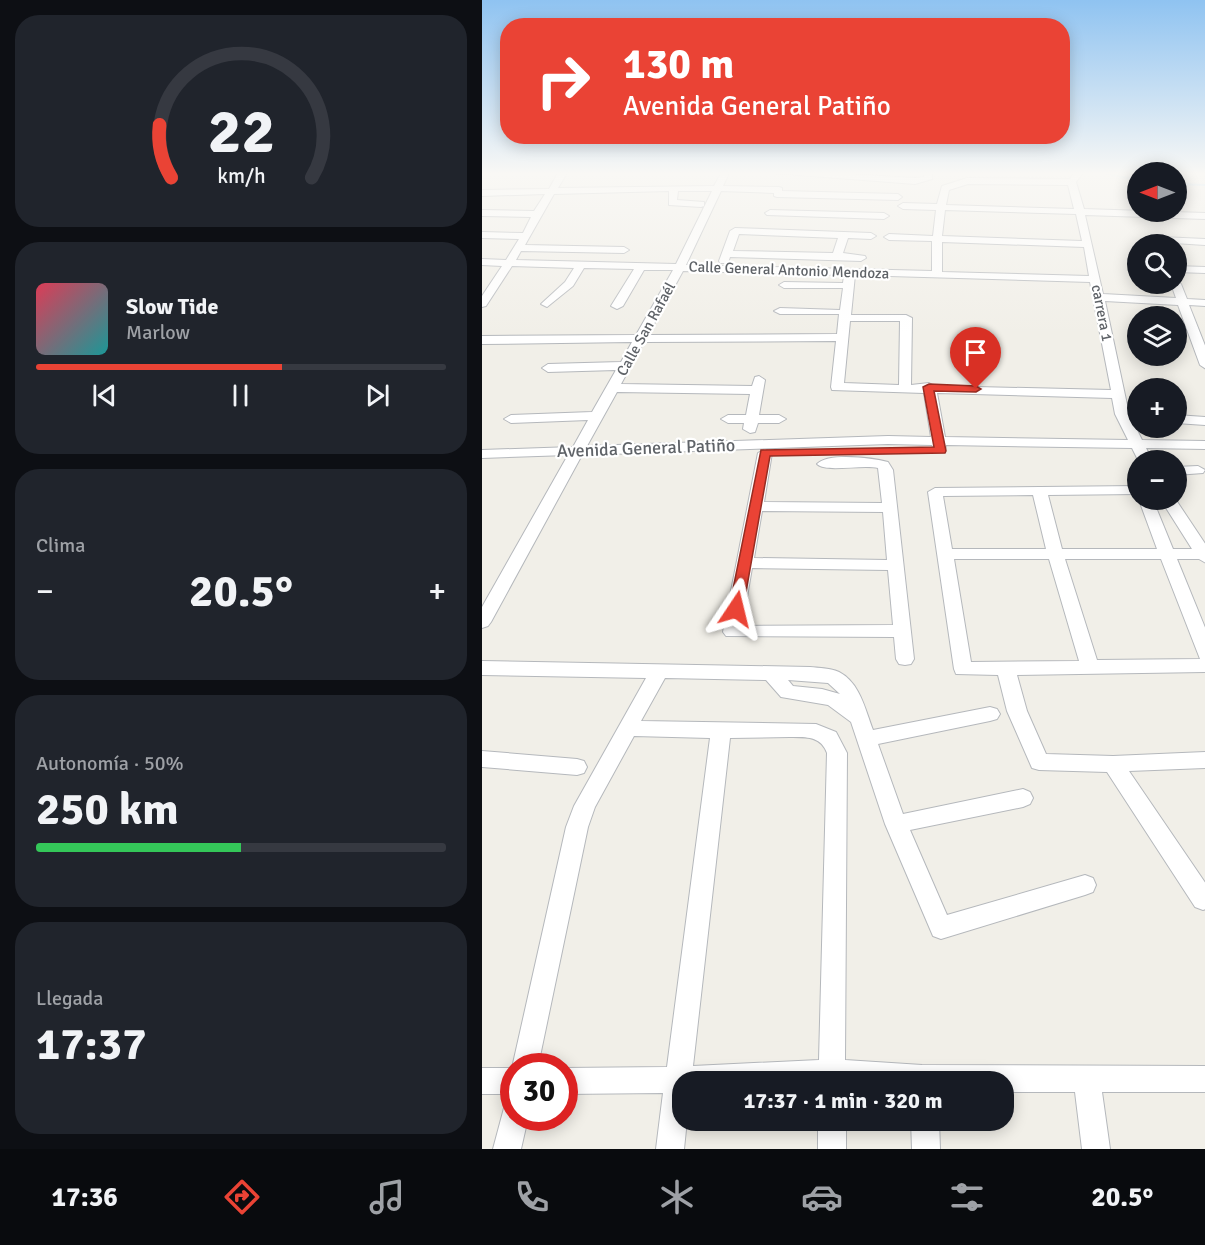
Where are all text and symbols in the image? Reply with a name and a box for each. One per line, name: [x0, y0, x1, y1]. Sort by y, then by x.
text: 130 m: [623, 39, 734, 90]
icon: right: [524, 42, 602, 120]
text: Avenida General Patiño: [623, 90, 891, 123]
text: 22: [207, 93, 275, 170]
north arrow: [1127, 162, 1187, 222]
map controls: [1127, 162, 1187, 510]
text: km/h: [217, 163, 265, 189]
button: search: [1127, 234, 1187, 294]
street label: Calle General Antonio Mendoza: [688, 258, 890, 282]
street label: Calle San Rafaél: [613, 279, 679, 379]
street label: carrera 1: [1088, 283, 1116, 343]
text: Slow Tide: [126, 293, 218, 320]
button: layers: [1127, 306, 1187, 366]
text: Marlow: [126, 320, 190, 345]
pin: [950, 327, 1001, 389]
icon: arrive: [959, 336, 992, 369]
button: +: [1127, 378, 1187, 438]
icon: previous: [88, 379, 121, 412]
icon: pause: [224, 379, 257, 412]
icon: next: [361, 379, 394, 412]
street label: Avenida General Patiño: [556, 434, 736, 462]
button: −: [1127, 450, 1187, 510]
text: Clima: [36, 533, 85, 558]
text: 20.5°: [189, 564, 293, 619]
text: −: [36, 571, 54, 612]
text: +: [428, 571, 446, 612]
position arrow: [704, 577, 768, 641]
text: Autonomía · 50%: [36, 751, 184, 776]
text: 250 km: [36, 782, 179, 837]
text: Llegada: [36, 986, 103, 1011]
text: 17:37: [36, 1017, 146, 1072]
speed limit sign: 30: [500, 1053, 578, 1131]
text: 17:37 · 1 min · 320 m: [743, 1087, 943, 1114]
icon: directions: [221, 1176, 263, 1218]
icon: music: [366, 1176, 408, 1218]
icon: phone: [511, 1176, 553, 1218]
icon: climate: [656, 1176, 698, 1218]
icon: car: [801, 1176, 843, 1218]
icon: filters: [946, 1176, 988, 1218]
text: 17:36: [52, 1181, 118, 1214]
text: 20.5°: [1091, 1181, 1153, 1214]

